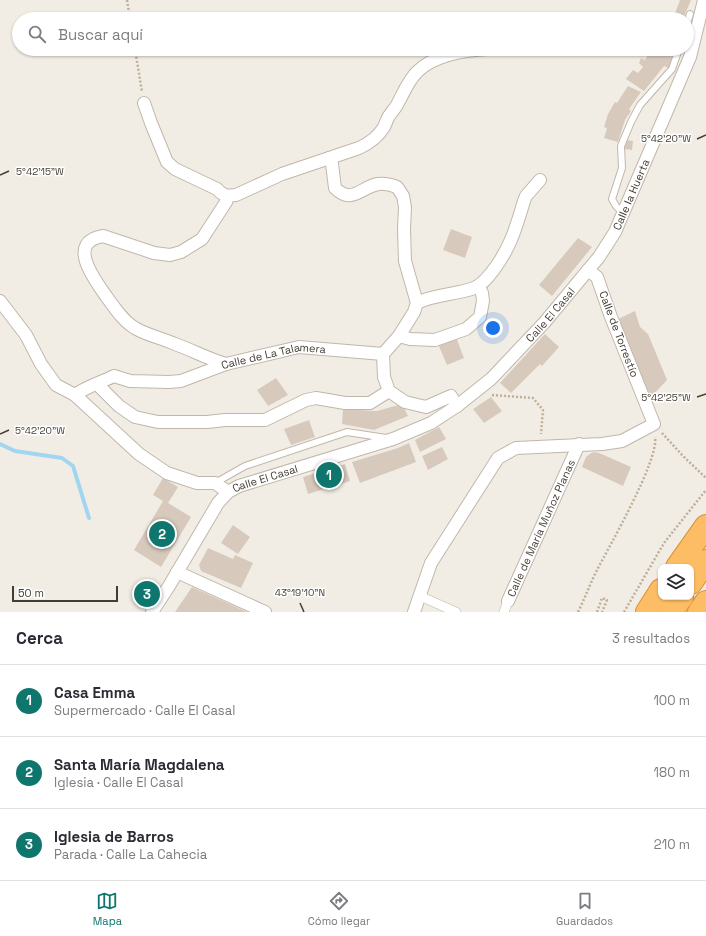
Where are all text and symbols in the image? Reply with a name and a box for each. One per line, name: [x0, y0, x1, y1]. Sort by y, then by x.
search box: [12, 12, 694, 56]
icon: search: [26, 23, 48, 45]
text: Buscar aquí: [58, 25, 143, 44]
text: 5°42'20"W: [641, 132, 691, 145]
street label: Calle la Huerta: [610, 156, 653, 232]
text: 5°42'15"W: [16, 165, 64, 178]
street label: Calle El Casal: [523, 284, 578, 345]
street label: Calle de Torrestío: [596, 289, 642, 379]
your location: [483, 318, 503, 338]
street label: Calle de La Talamera: [219, 340, 327, 372]
text: 5°42'25"W: [641, 391, 691, 404]
text: 5°42'20"W: [15, 424, 65, 437]
street label: Calle de María Muñoz Planas: [504, 457, 578, 599]
pin: 1: [316, 460, 342, 490]
street label: Calle El Casal: [230, 461, 300, 495]
pin: 2: [149, 519, 175, 549]
map controls: [658, 564, 694, 600]
button: layers: [658, 564, 694, 600]
pin: 3: [134, 579, 160, 609]
scale bar: [12, 584, 118, 603]
text: 50 m: [18, 586, 44, 600]
text: 43°19'10"N: [275, 586, 325, 599]
text: Cerca: [16, 627, 63, 649]
text: 3 resultados: [612, 630, 690, 647]
text: Casa Emma: [54, 683, 135, 702]
text: 1: [26, 692, 32, 709]
text: 100 m: [653, 692, 690, 709]
text: Supermercado · Calle El Casal: [54, 702, 235, 719]
text: Santa María Magdalena: [54, 755, 225, 774]
text: 2: [25, 764, 33, 781]
text: 180 m: [654, 764, 690, 781]
text: Iglesia · Calle El Casal: [54, 774, 183, 791]
text: Iglesia de Barros: [54, 827, 174, 846]
text: 3: [25, 836, 33, 853]
text: 210 m: [654, 836, 690, 853]
text: Parada · Calle La Cahecia: [54, 846, 207, 863]
tab: Mapa: [93, 890, 122, 928]
tab: Cómo llegar: [308, 890, 370, 928]
tab: Guardados: [556, 890, 613, 928]

